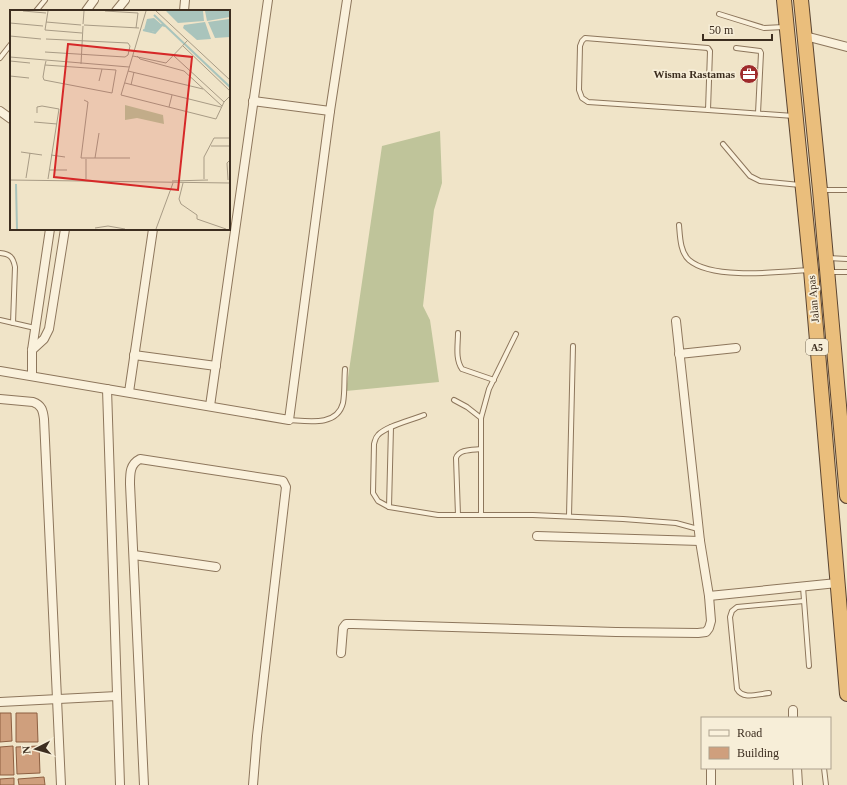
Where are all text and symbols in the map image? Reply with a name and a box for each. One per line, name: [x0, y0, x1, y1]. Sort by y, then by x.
inset map: [10, 10, 230, 230]
scale bar: [703, 16, 772, 42]
text: 50 m: [709, 23, 734, 37]
office icon: Wisma Rastamas: [738, 63, 760, 85]
place label: Wisma Rastamas: [654, 68, 736, 80]
street label: Jalan Apas: [805, 275, 821, 323]
road number: A5: [806, 339, 828, 355]
legend: [701, 717, 831, 769]
text: Road: [737, 726, 762, 740]
north arrow: [16, 729, 56, 769]
text: N: [20, 745, 32, 755]
text: Building: [737, 746, 779, 760]

